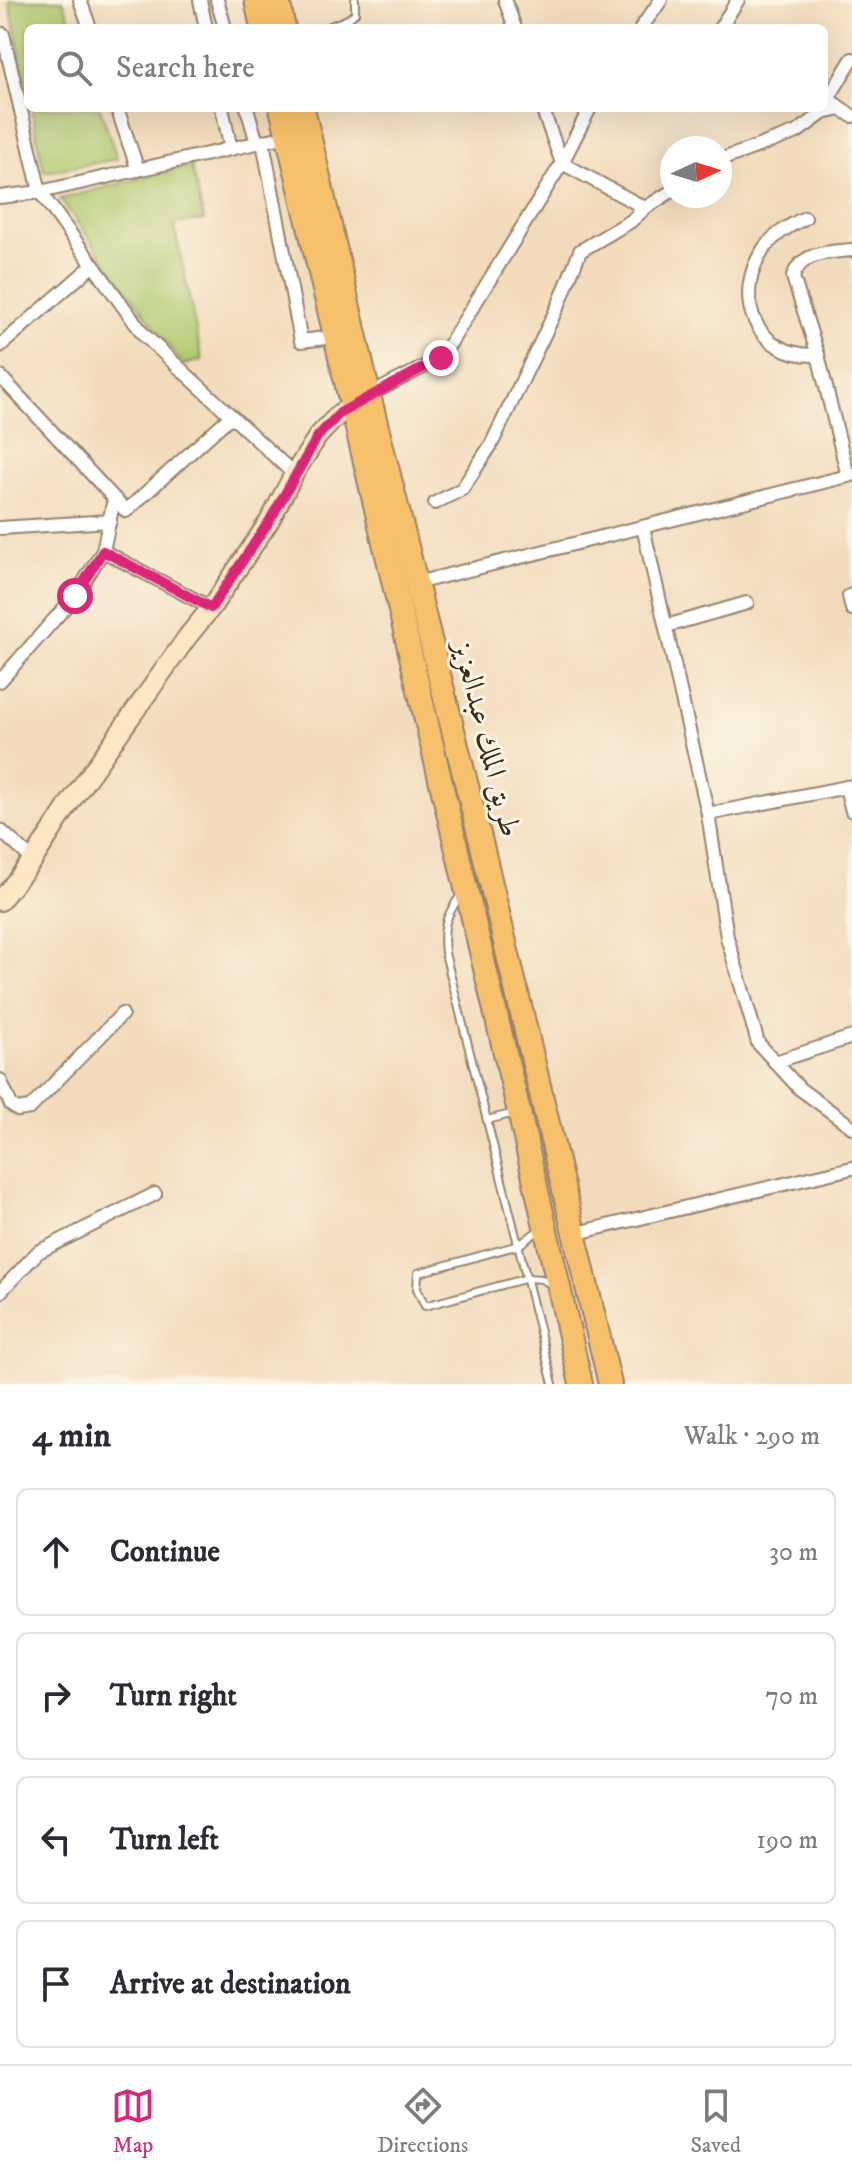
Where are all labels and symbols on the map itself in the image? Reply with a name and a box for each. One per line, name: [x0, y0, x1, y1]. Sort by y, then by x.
north arrow: [660, 136, 732, 208]
route end: [423, 340, 459, 376]
route start: [57, 578, 93, 614]
street label: طريق الملك عبدالعزيز: [443, 634, 528, 841]

